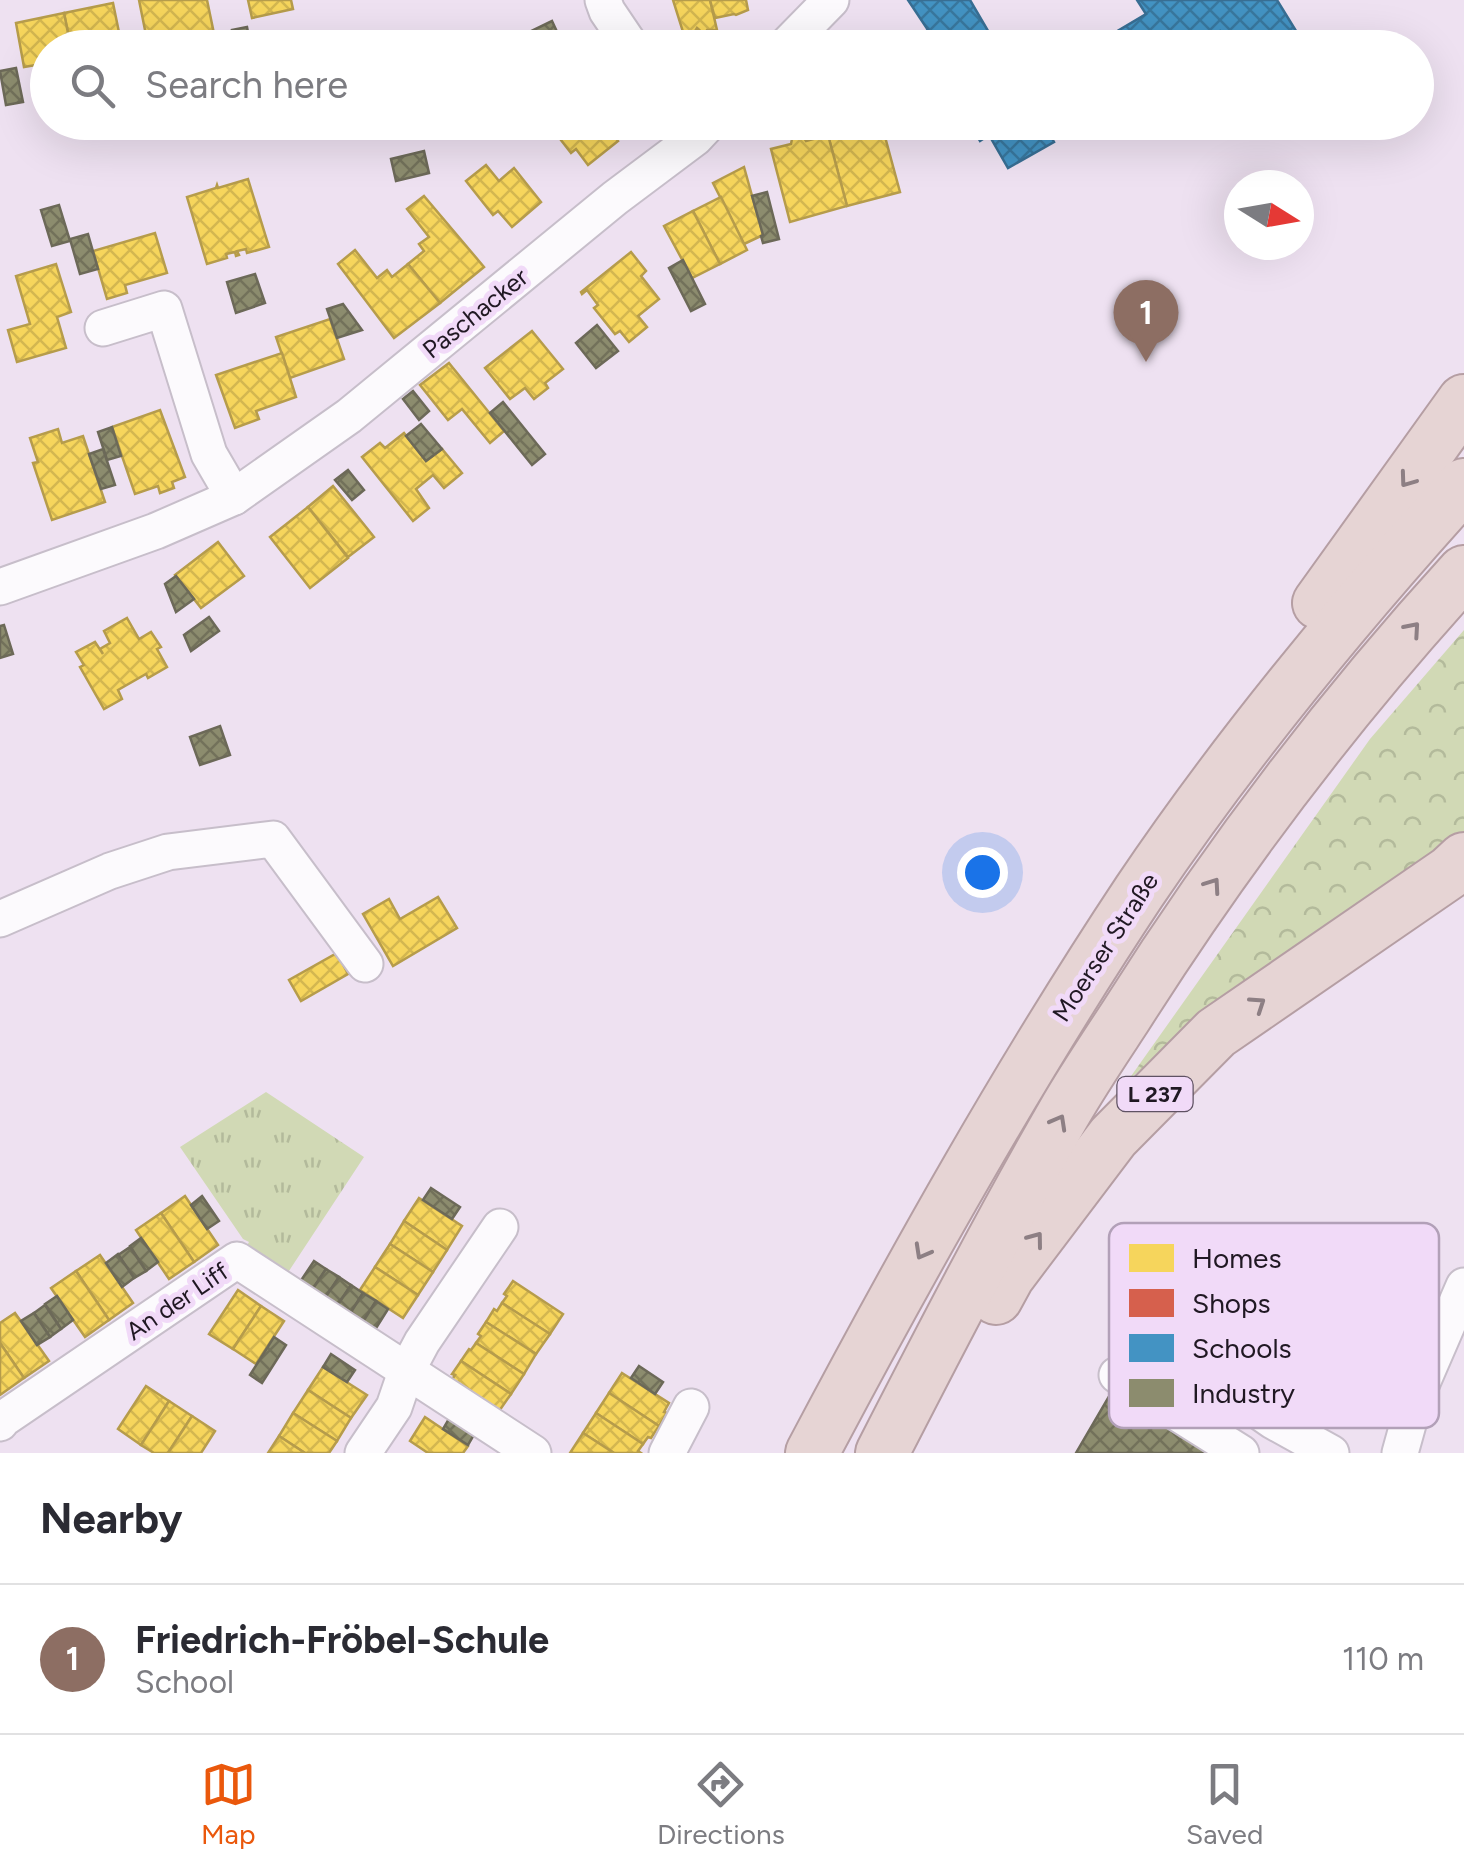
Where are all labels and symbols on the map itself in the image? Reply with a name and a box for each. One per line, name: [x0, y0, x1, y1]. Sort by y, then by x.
north arrow: [1224, 170, 1314, 260]
street label: Paschacker: [416, 261, 534, 364]
pin: 1: [1114, 280, 1178, 362]
one-way arrow: [1401, 469, 1419, 487]
one-way arrow: [1401, 622, 1419, 641]
your location: [957, 847, 1008, 898]
street label: Moerser Straße: [1046, 867, 1164, 1027]
one-way arrow: [1201, 878, 1219, 896]
one-way arrow: [1246, 998, 1265, 1016]
road number: L 237: [1118, 1077, 1192, 1111]
one-way arrow: [1047, 1114, 1067, 1132]
legend: [1109, 1223, 1439, 1428]
one-way arrow: [1024, 1232, 1041, 1250]
one-way arrow: [915, 1241, 935, 1259]
text: Homes: [1192, 1241, 1281, 1275]
street label: An der Liff: [120, 1255, 235, 1346]
text: Shops: [1192, 1286, 1271, 1320]
text: Schools: [1192, 1331, 1292, 1365]
text: Industry: [1192, 1376, 1295, 1410]

